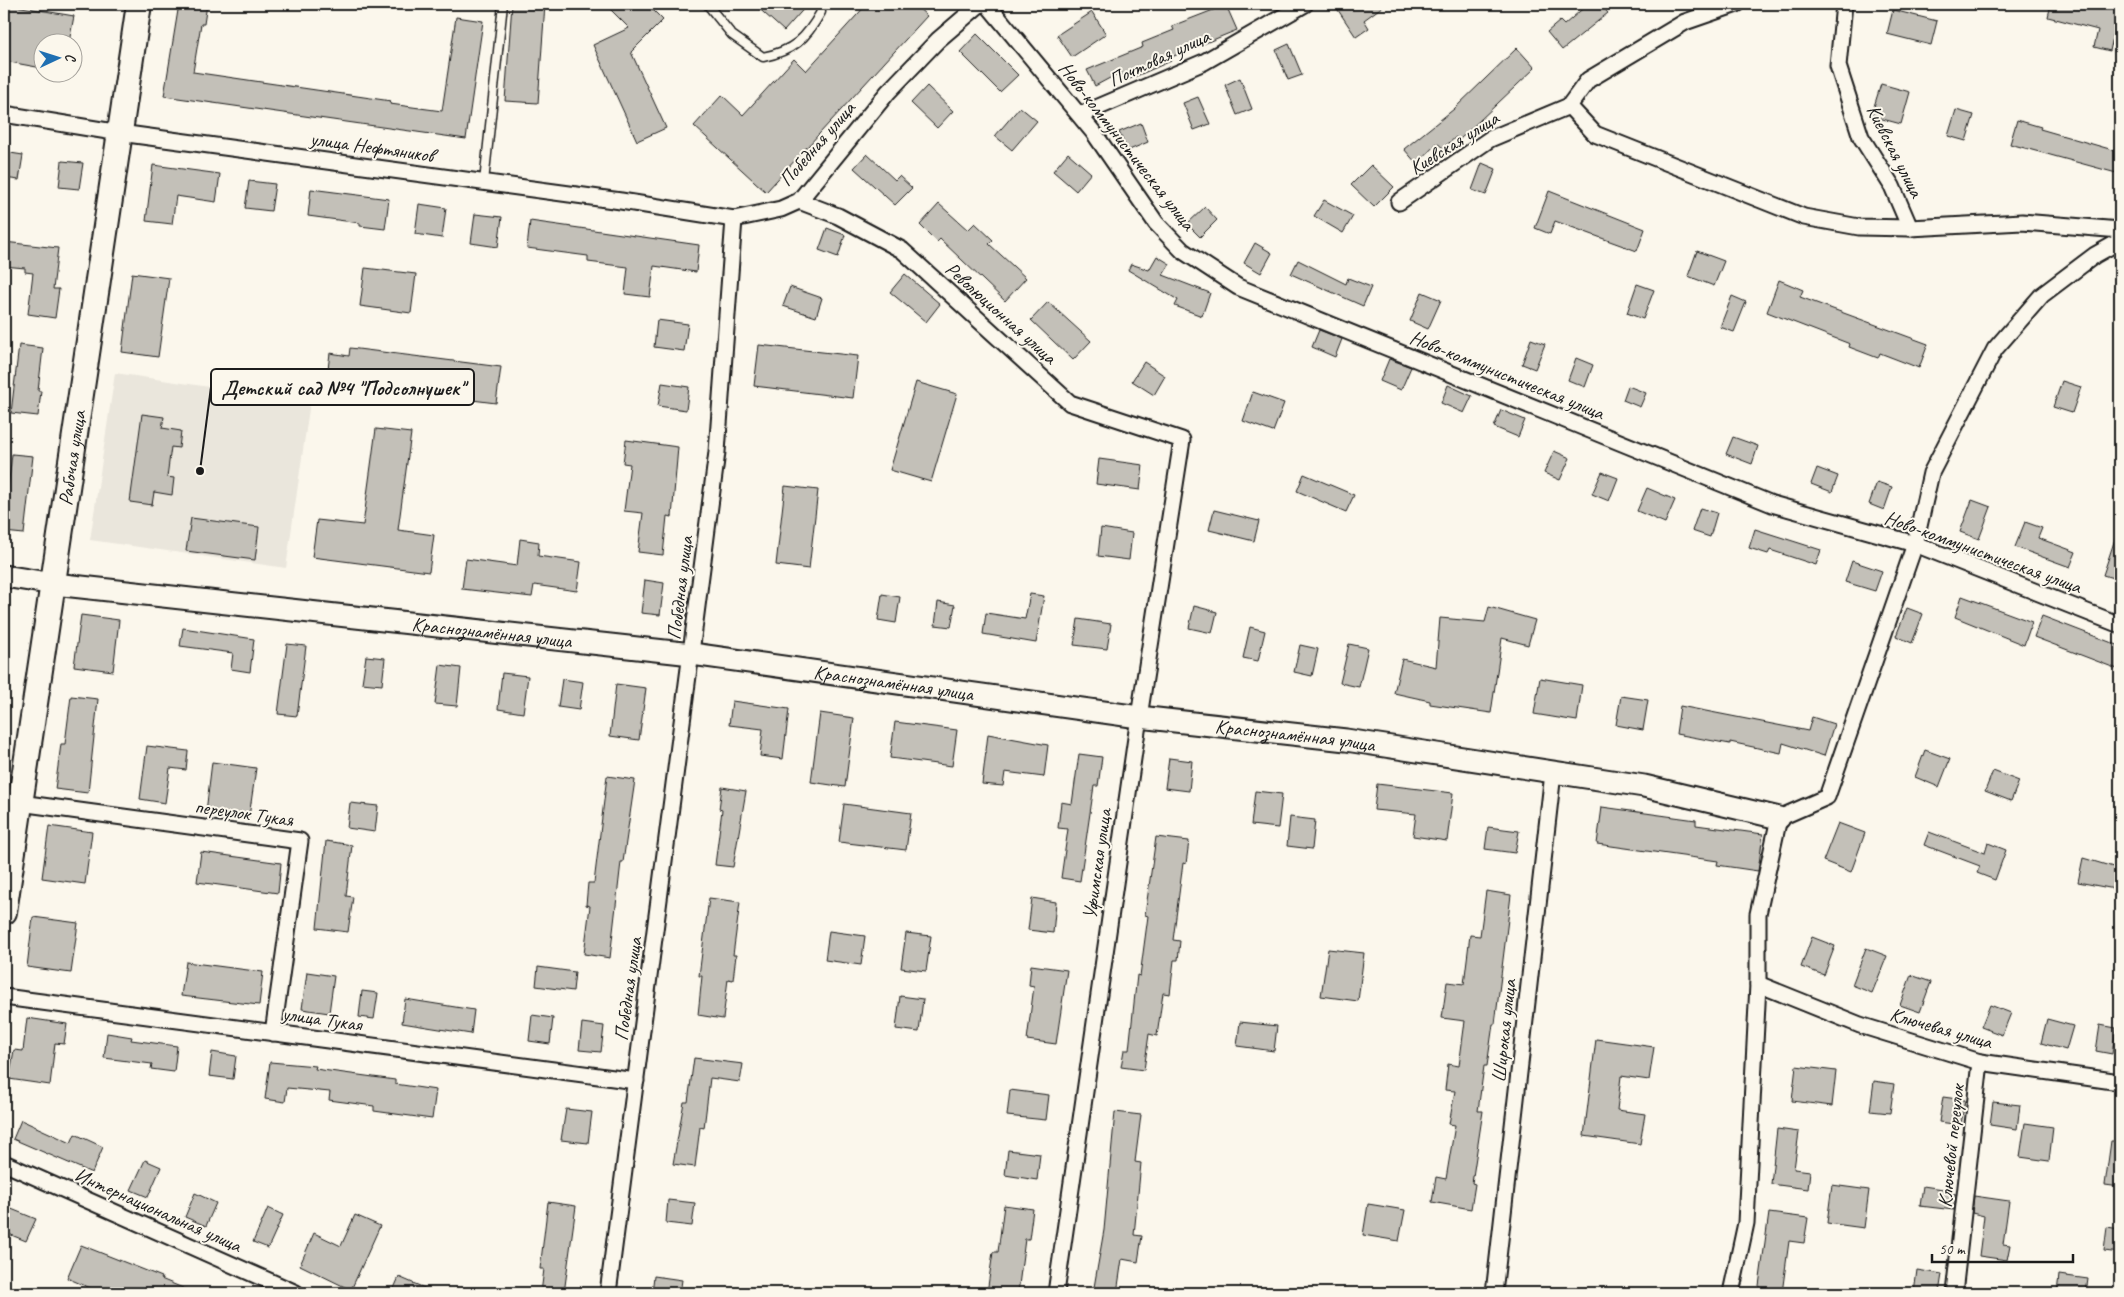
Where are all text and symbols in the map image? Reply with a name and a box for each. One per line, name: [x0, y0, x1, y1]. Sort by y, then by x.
street label: Почтовая улица: [1104, 23, 1215, 92]
north arrow: [32, 32, 82, 82]
text: С: [62, 53, 79, 63]
street label: Ново-коммунистическая улица: [1053, 57, 1201, 236]
street label: Победная улица: [773, 96, 861, 191]
street label: Киевская улица: [1861, 100, 1930, 203]
street label: Киевская улица: [1405, 105, 1504, 180]
street label: улица Нефтяников: [308, 126, 440, 169]
street label: Революционная улица: [940, 256, 1063, 370]
street label: Ново-коммунистическая улица: [1406, 325, 1609, 426]
callout: Детский сад №4 "Подсолнушек": [211, 369, 474, 405]
text: Детский сад №4 "Подсолнушек": [221, 375, 470, 401]
street label: Рабочая улица: [52, 408, 91, 507]
street label: Ново-коммунистическая улица: [1881, 505, 2086, 600]
street label: Победная улица: [661, 534, 699, 641]
street label: Краснознамённая улица: [411, 611, 575, 653]
street label: Краснознамённая улица: [812, 659, 977, 706]
street label: Краснознамённая улица: [1214, 713, 1379, 757]
street label: переулок Тукая: [193, 794, 296, 832]
street label: Уфимская улица: [1077, 806, 1117, 921]
street label: Победная улица: [608, 934, 648, 1042]
street label: Широкая улица: [1486, 977, 1522, 1084]
street label: улица Тукая: [280, 1001, 366, 1037]
street label: Ключевая улица: [1887, 1001, 1996, 1055]
street label: Ключевой переулок: [1932, 1082, 1970, 1209]
street label: Интернациональная улица: [71, 1162, 246, 1259]
scale bar: [1932, 1232, 2073, 1264]
text: 50 m: [1939, 1240, 1966, 1259]

